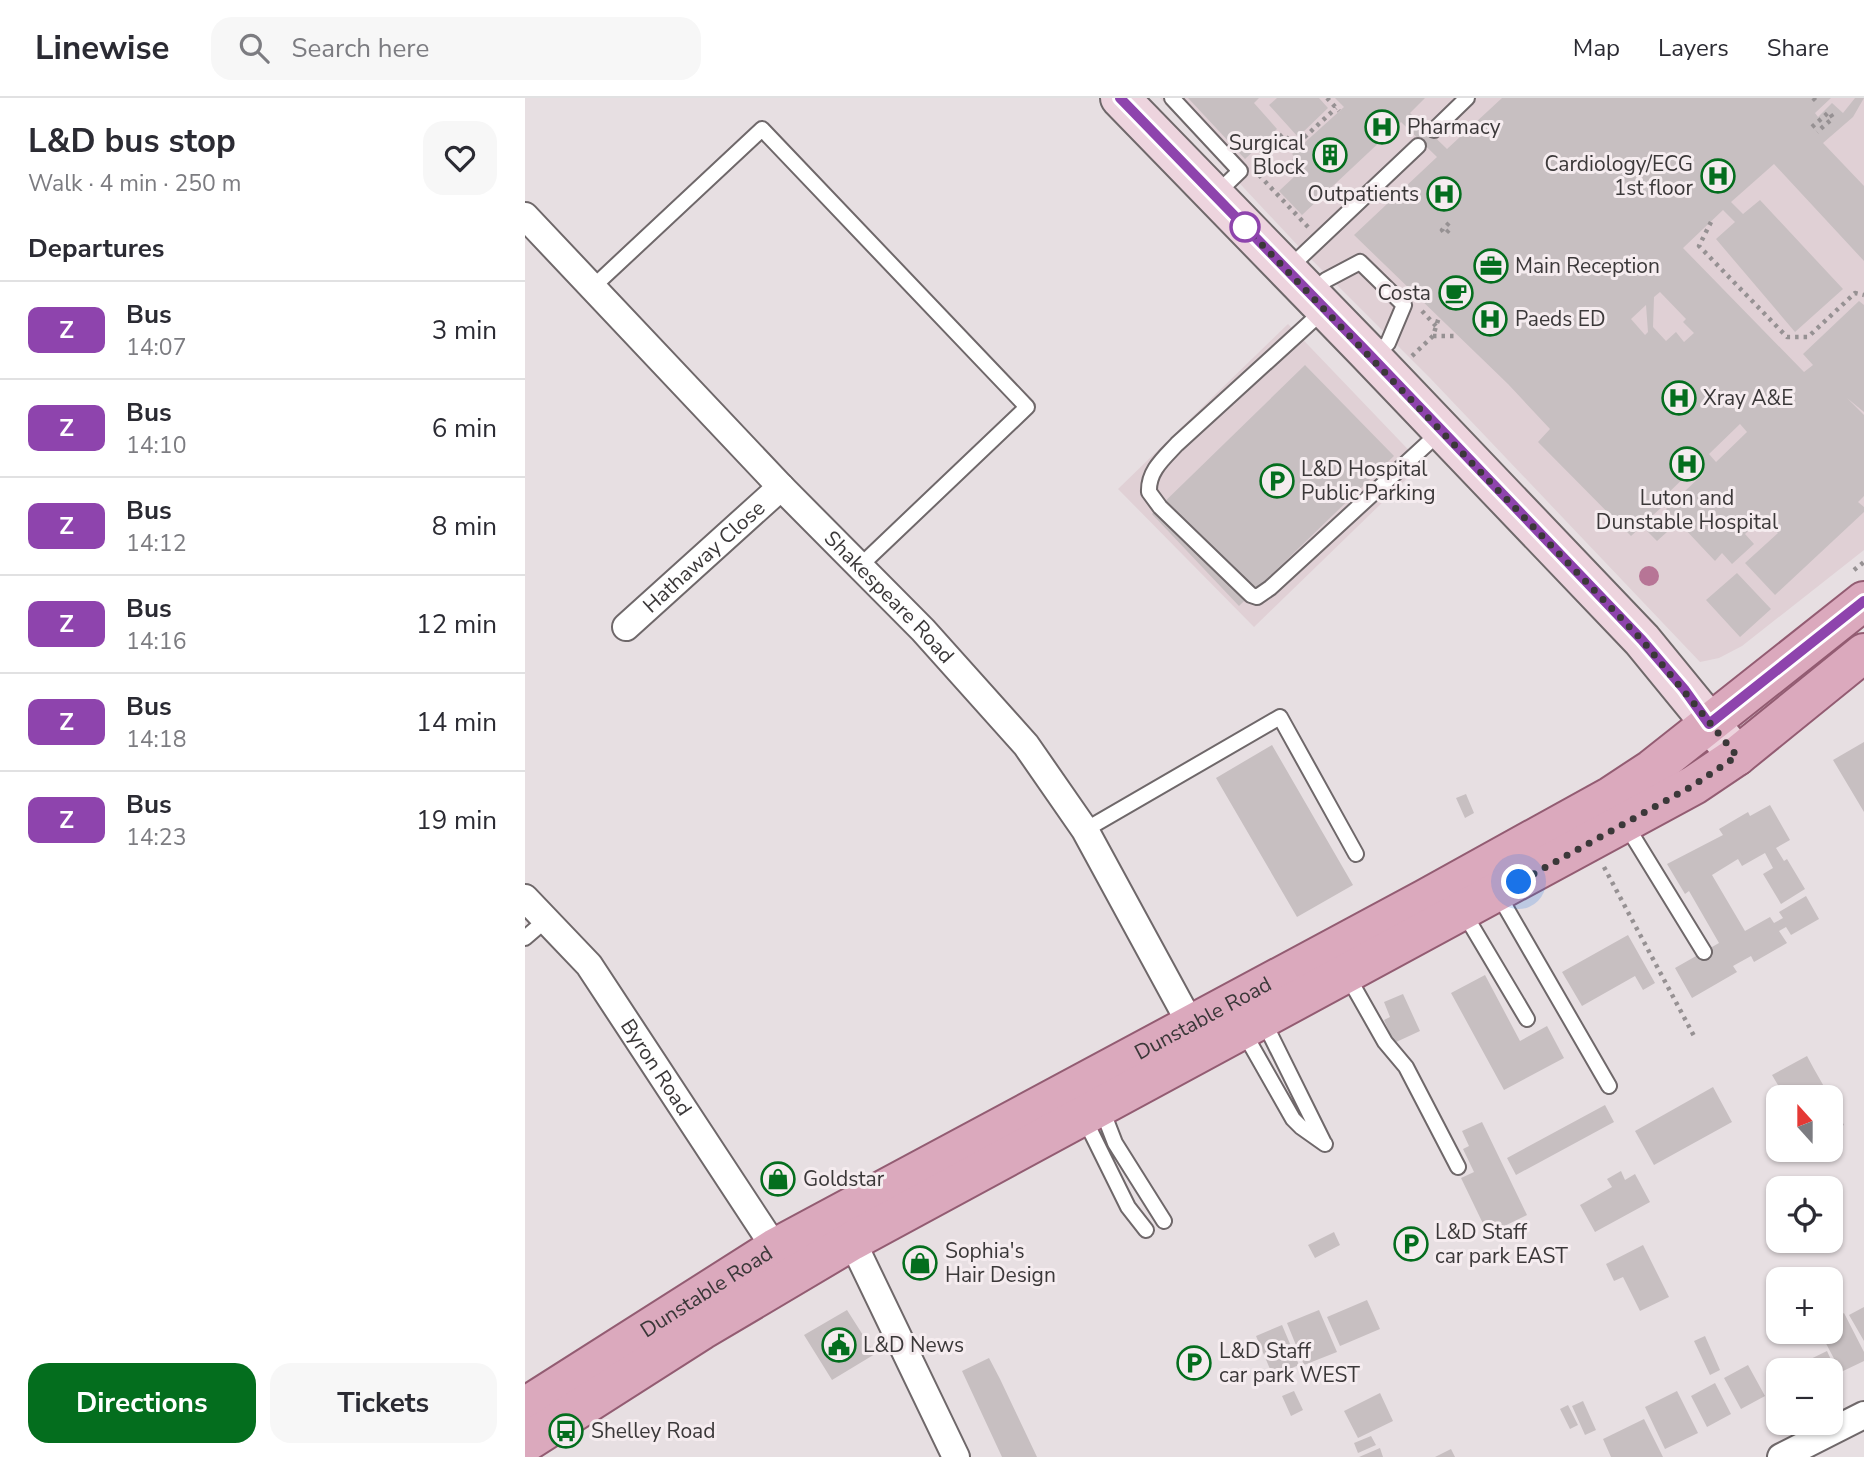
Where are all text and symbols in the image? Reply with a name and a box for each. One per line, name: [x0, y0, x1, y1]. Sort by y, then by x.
search box: [211, 17, 701, 80]
text: Linewise: [35, 26, 169, 71]
icon: search: [235, 29, 273, 67]
text: Search here: [291, 31, 429, 66]
text: Map: [1573, 32, 1620, 64]
text: Layers: [1658, 32, 1729, 64]
text: Share: [1767, 32, 1829, 64]
hospital icon: Pharmacy: [1363, 108, 1401, 146]
place label: Pharmacy: [1407, 113, 1501, 141]
text: L&D bus stop: [28, 119, 236, 164]
button: heart: [423, 121, 497, 195]
place label: Surgical Block: [1229, 129, 1306, 181]
building icon: Surgical Block: [1311, 136, 1349, 174]
place label: Cardiology/ECG 1st floor: [1545, 150, 1693, 202]
hospital icon: Cardiology/ECG 1st floor: [1699, 157, 1737, 195]
text: Walk · 4 min · 250 m: [28, 168, 241, 199]
hospital icon: Outpatients: [1425, 175, 1463, 213]
place label: Outpatients: [1308, 180, 1419, 208]
unlabelled marker: [1230, 212, 1260, 242]
text: Departures: [28, 231, 164, 266]
office icon: Main Reception: [1472, 247, 1510, 285]
place label: Main Reception: [1515, 252, 1660, 280]
cafe icon: Costa: [1437, 274, 1475, 312]
place label: Costa: [1377, 279, 1431, 307]
text: Bus: [126, 297, 172, 332]
hospital icon: Paeds ED: [1471, 300, 1509, 338]
place label: Paeds ED: [1515, 305, 1606, 333]
text: 3 min: [432, 313, 497, 348]
text: Z: [59, 314, 74, 346]
text: 14:07: [126, 332, 186, 363]
hospital icon: Xray A&E: [1660, 379, 1698, 417]
place label: Xray A&E: [1703, 384, 1793, 412]
text: Bus: [126, 395, 172, 430]
text: 6 min: [432, 411, 497, 446]
text: Z: [59, 412, 74, 444]
text: 14:10: [126, 430, 186, 461]
hospital icon: Luton and Dunstable Hospital: [1668, 445, 1706, 483]
place label: L&D Hospital Public Parking: [1301, 455, 1435, 507]
parking icon: L&D Hospital Public Parking: [1258, 462, 1296, 500]
place label: Luton and Dunstable Hospital: [1596, 484, 1779, 536]
text: Bus: [126, 493, 172, 528]
street label: Hathaway Close: [637, 494, 771, 619]
text: 8 min: [432, 509, 497, 544]
text: Z: [59, 510, 74, 542]
street label: Shakespeare Road: [818, 524, 960, 669]
text: 14:12: [126, 528, 186, 559]
text: Bus: [126, 591, 172, 626]
text: 12 min: [416, 607, 497, 642]
text: Z: [59, 608, 74, 640]
text: 14:16: [126, 626, 186, 657]
text: Bus: [126, 689, 172, 724]
text: 14 min: [416, 705, 497, 740]
text: Z: [59, 706, 74, 738]
text: 14:18: [126, 724, 186, 755]
text: Bus: [126, 787, 172, 822]
text: 19 min: [416, 803, 497, 838]
text: Z: [59, 804, 74, 836]
text: 14:23: [126, 822, 186, 853]
your location: [1501, 864, 1536, 899]
street label: Dunstable Road: [1130, 970, 1276, 1066]
street label: Byron Road: [614, 1013, 698, 1121]
north arrow: [1766, 1085, 1843, 1162]
map controls: [1766, 1085, 1843, 1435]
shop icon: Goldstar: [759, 1160, 797, 1198]
place label: Goldstar: [803, 1165, 885, 1193]
button: locate: [1766, 1176, 1843, 1253]
place label: L&D Staff car park EAST: [1435, 1218, 1568, 1270]
parking icon: L&D Staff car park EAST: [1392, 1225, 1430, 1263]
place label: Sophia's Hair Design: [945, 1237, 1056, 1289]
street label: Dunstable Road: [635, 1239, 778, 1344]
shop icon: Sophia's Hair Design: [901, 1244, 939, 1282]
button: +: [1766, 1267, 1843, 1344]
public building icon: L&D News: [820, 1326, 858, 1364]
place label: L&D News: [863, 1331, 964, 1359]
place label: L&D Staff car park WEST: [1219, 1337, 1360, 1389]
parking icon: L&D Staff car park WEST: [1175, 1344, 1213, 1382]
button: −: [1766, 1358, 1843, 1435]
button: Directions: [28, 1363, 256, 1443]
button: Tickets: [270, 1363, 497, 1443]
bus stop icon: Shelley Road: [547, 1412, 585, 1450]
place label: Shelley Road: [591, 1417, 715, 1445]

